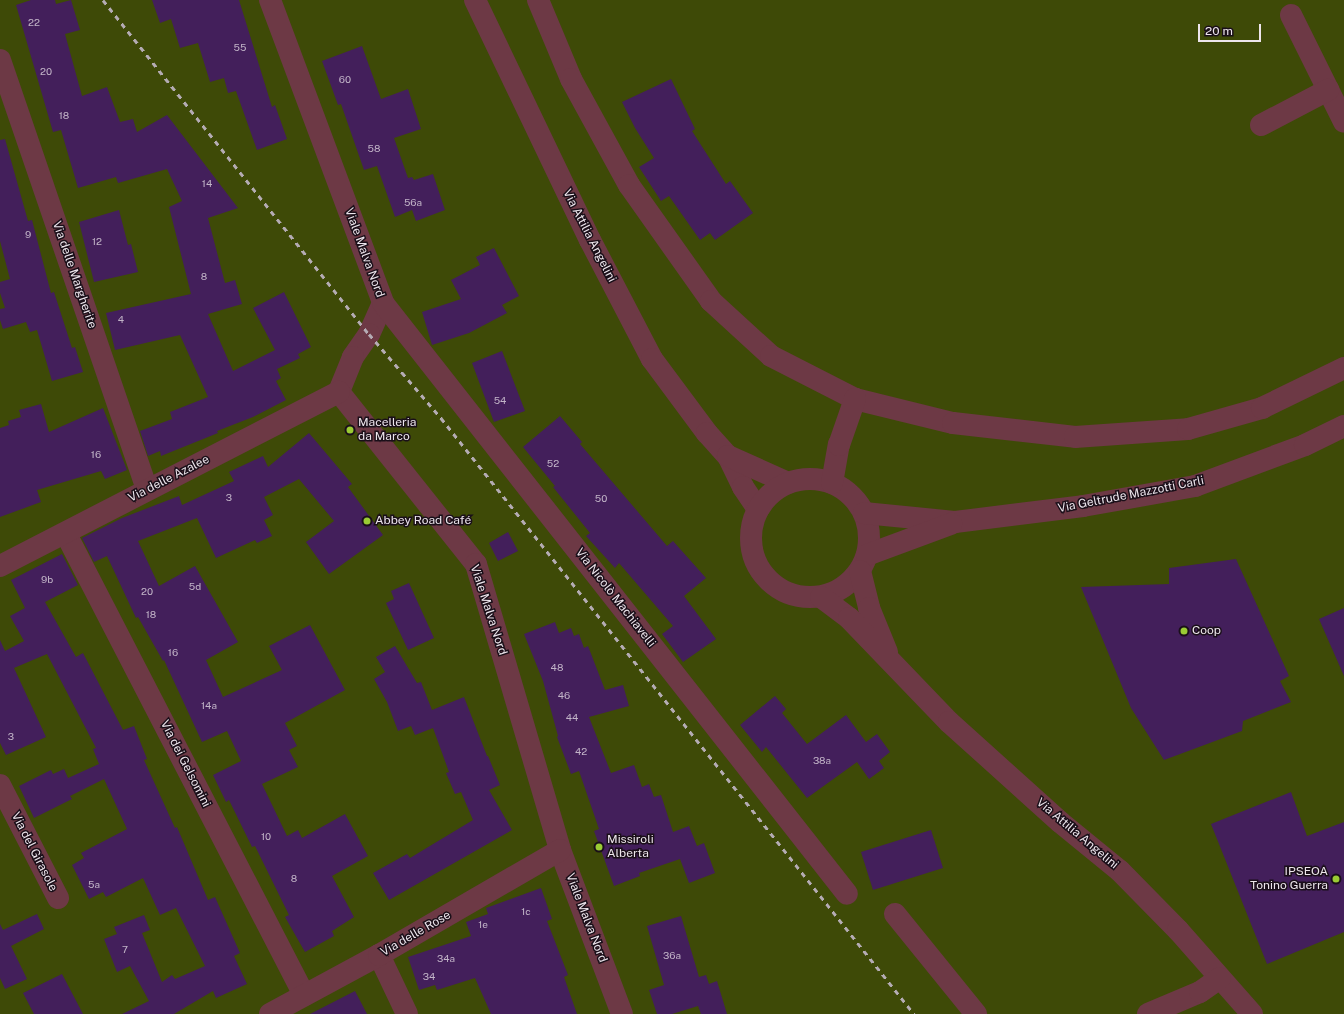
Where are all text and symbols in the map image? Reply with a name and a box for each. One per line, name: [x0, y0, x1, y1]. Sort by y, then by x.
scale bar: [1200, 16, 1263, 42]
house number: 22: [28, 17, 40, 29]
text: 20 m: [1205, 24, 1233, 38]
house number: 55: [234, 42, 246, 54]
house number: 20: [40, 66, 52, 78]
house number: 60: [339, 74, 351, 86]
house number: 18: [59, 110, 69, 122]
house number: 58: [368, 143, 380, 155]
house number: 14: [202, 178, 212, 190]
street label: Via Attilia Angelini: [559, 187, 619, 285]
house number: 56a: [404, 197, 422, 209]
street label: Viale Malva Nord: [341, 206, 387, 300]
street label: Via delle Margherite: [49, 219, 99, 331]
house number: 9: [25, 229, 31, 241]
house number: 12: [92, 236, 102, 248]
house number: 8: [201, 271, 207, 283]
house number: 4: [118, 314, 124, 326]
house number: 54: [494, 395, 506, 407]
place label: Macelleria da Marco: [358, 416, 416, 444]
marker: Macelleria da Marco: [345, 425, 355, 435]
house number: 16: [91, 449, 101, 461]
street label: Via delle Azalee: [126, 452, 212, 506]
house number: 52: [547, 458, 559, 470]
street label: Via Geltrude Mazzotti Carli: [1057, 474, 1205, 516]
house number: 3: [226, 492, 232, 504]
house number: 50: [595, 493, 607, 505]
place label: Abbey Road Café: [375, 514, 471, 528]
marker: Abbey Road Café: [362, 516, 372, 526]
street label: Via Nicolò Machiavelli: [572, 546, 658, 650]
street label: Viale Malva Nord: [467, 563, 509, 657]
house number: 9b: [41, 574, 53, 586]
house number: 5d: [189, 581, 201, 593]
house number: 20: [141, 586, 153, 598]
house number: 18: [146, 609, 156, 621]
place label: Coop: [1192, 624, 1221, 638]
marker: Coop: [1179, 626, 1189, 636]
house number: 16: [168, 647, 178, 659]
house number: 48: [551, 662, 563, 674]
house number: 46: [558, 690, 570, 702]
house number: 14a: [201, 700, 217, 712]
house number: 44: [566, 712, 578, 724]
street label: Via dei Gelsomini: [157, 718, 213, 810]
house number: 3: [8, 731, 14, 743]
house number: 42: [575, 746, 587, 758]
house number: 38a: [813, 755, 831, 767]
street label: Via Attilia Angelini: [1033, 796, 1121, 872]
street label: Via del Girasole: [8, 810, 60, 894]
house number: 10: [261, 831, 271, 843]
place label: Missiroli Alberta: [607, 833, 654, 861]
marker: Missiroli Alberta: [594, 842, 604, 852]
place label: IPSEOA Tonino Guerra: [1250, 865, 1328, 893]
street label: Viale Malva Nord: [562, 871, 610, 965]
house number: 8: [291, 873, 297, 885]
marker: IPSEOA Tonino Guerra: [1331, 874, 1341, 884]
house number: 5a: [88, 879, 100, 891]
house number: 1c: [521, 906, 531, 918]
street label: Via delle Rose: [378, 908, 454, 960]
house number: 1e: [478, 919, 488, 931]
house number: 7: [122, 944, 128, 956]
house number: 36a: [663, 950, 681, 962]
house number: 34a: [437, 953, 455, 965]
house number: 34: [423, 971, 435, 983]

